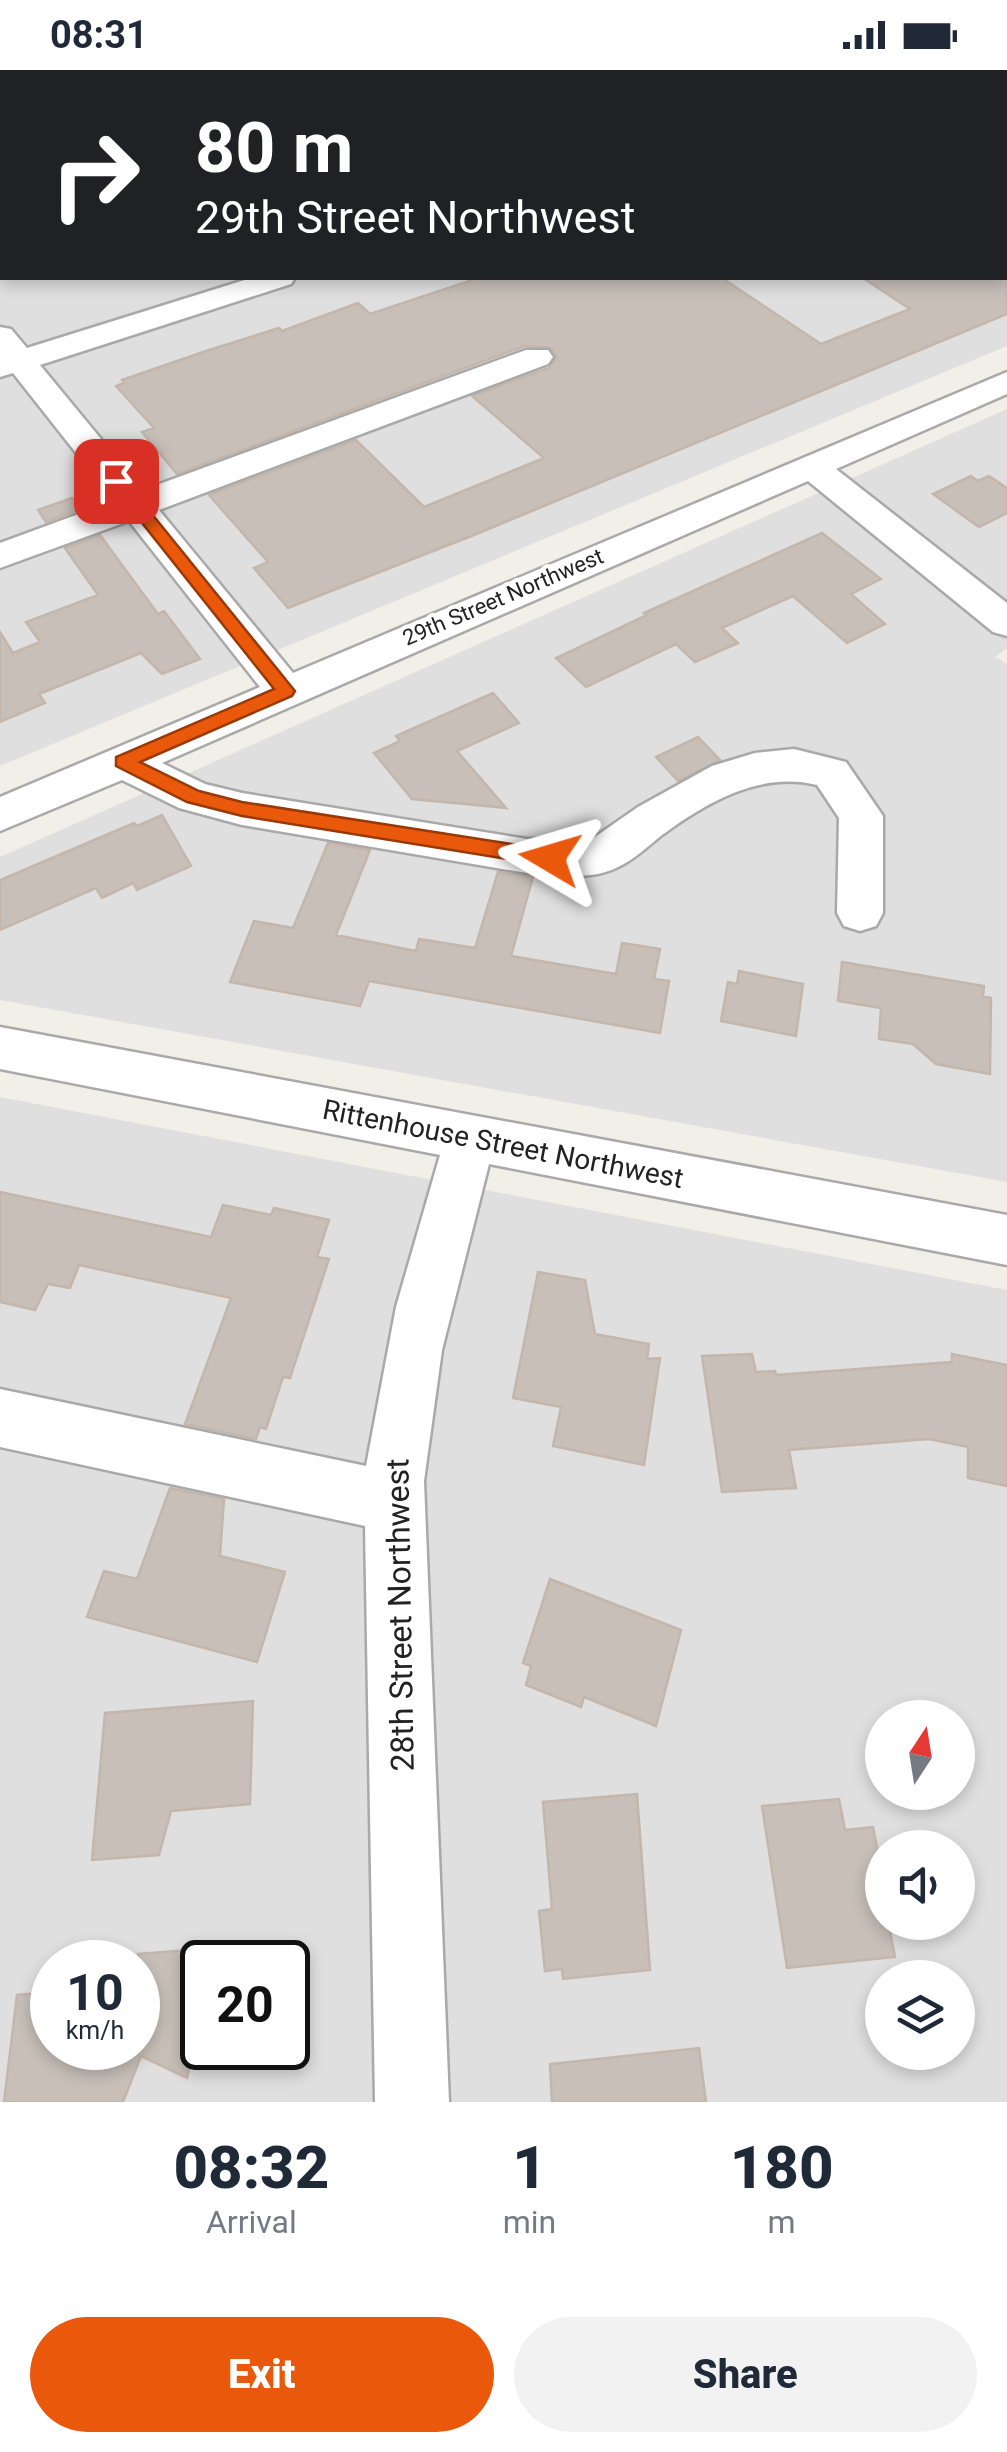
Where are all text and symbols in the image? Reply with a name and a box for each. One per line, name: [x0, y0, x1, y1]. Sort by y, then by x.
text: 08:31: [50, 13, 148, 57]
text: 80 m: [195, 107, 353, 189]
icon: right: [30, 110, 160, 240]
text: 29th Street Northwest: [195, 191, 635, 244]
pin: [74, 439, 159, 524]
icon: arrive: [89, 454, 144, 509]
street label: 29th Street Northwest: [399, 543, 607, 651]
position arrow: [498, 806, 602, 910]
street label: Rittenhouse Street Northwest: [320, 1093, 686, 1195]
street label: 28th Street Northwest: [378, 1458, 422, 1772]
north arrow: [865, 1700, 975, 1810]
map controls: [865, 1700, 975, 2070]
button: sound: [865, 1830, 975, 1940]
speed limit sign: 20: [180, 1940, 310, 2070]
button: layers: [865, 1960, 975, 2070]
text: 10: [66, 1964, 124, 2022]
text: km/h: [66, 2016, 124, 2045]
text: 08:32: [173, 2132, 329, 2203]
text: 1: [512, 2132, 547, 2203]
text: 180: [730, 2132, 834, 2203]
text: Arrival: [206, 2203, 297, 2241]
text: min: [503, 2203, 556, 2241]
text: m: [768, 2203, 796, 2241]
button: Exit: [30, 2317, 494, 2432]
button: Share: [514, 2317, 977, 2432]

